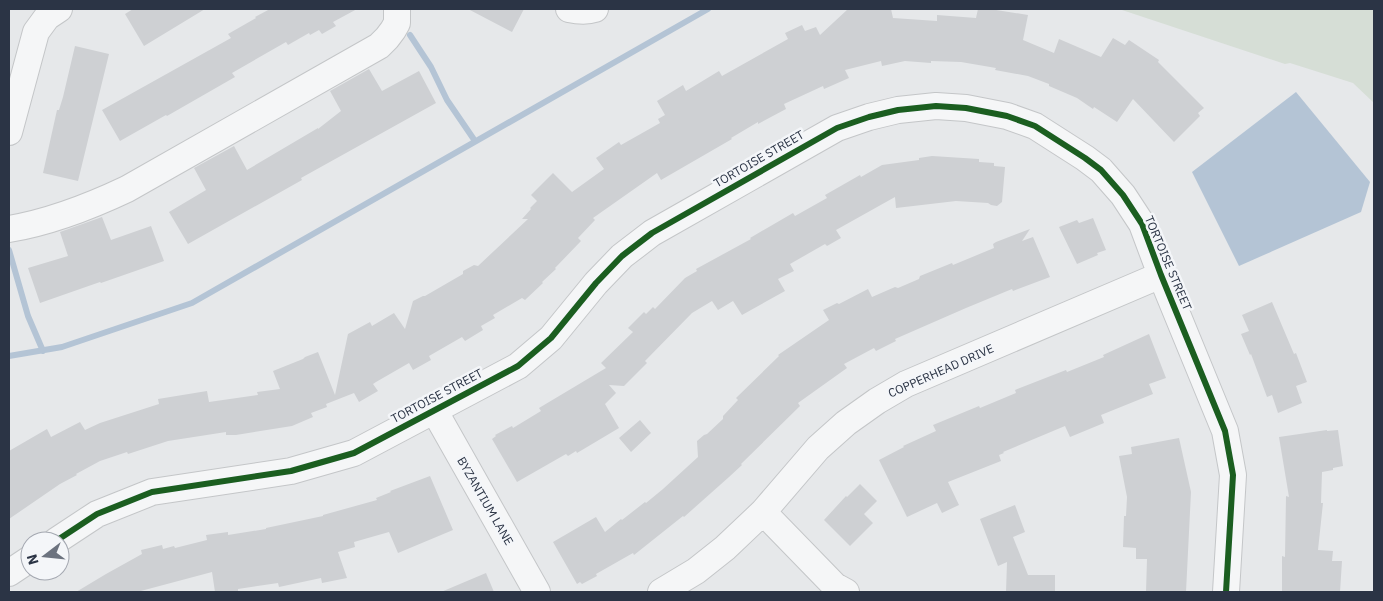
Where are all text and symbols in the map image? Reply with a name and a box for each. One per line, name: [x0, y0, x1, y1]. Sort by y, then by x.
street label: TORTOISE STREET: [711, 127, 807, 190]
street label: TORTOISE STREET: [1142, 213, 1195, 313]
street label: COPPERHEAD DRIVE: [886, 341, 996, 401]
street label: TORTOISE STREET: [388, 365, 485, 426]
street label: BYZANTIUM LANE: [454, 454, 517, 548]
north arrow: [20, 531, 70, 581]
text: N: [22, 552, 43, 567]

